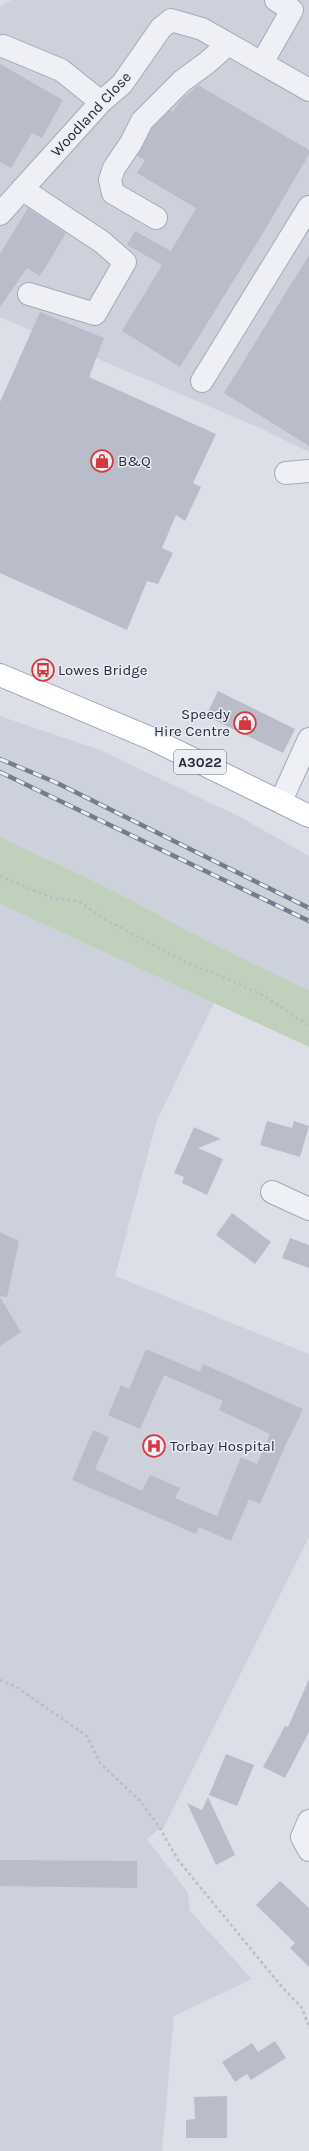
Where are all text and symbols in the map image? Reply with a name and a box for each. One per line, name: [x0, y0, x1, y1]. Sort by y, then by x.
street label: Woodland Close: [47, 68, 135, 160]
shop icon: B&Q: [89, 448, 115, 474]
place label: B&Q: [118, 452, 151, 470]
bus stop icon: Lowes Bridge: [30, 657, 56, 683]
place label: Lowes Bridge: [58, 661, 148, 679]
place label: Speedy Hire Centre: [154, 705, 230, 740]
shop icon: Speedy Hire Centre: [232, 710, 258, 736]
road number: A3022: [174, 750, 226, 774]
hospital icon: Torbay Hospital: [141, 1433, 167, 1459]
place label: Torbay Hospital: [170, 1437, 275, 1455]

